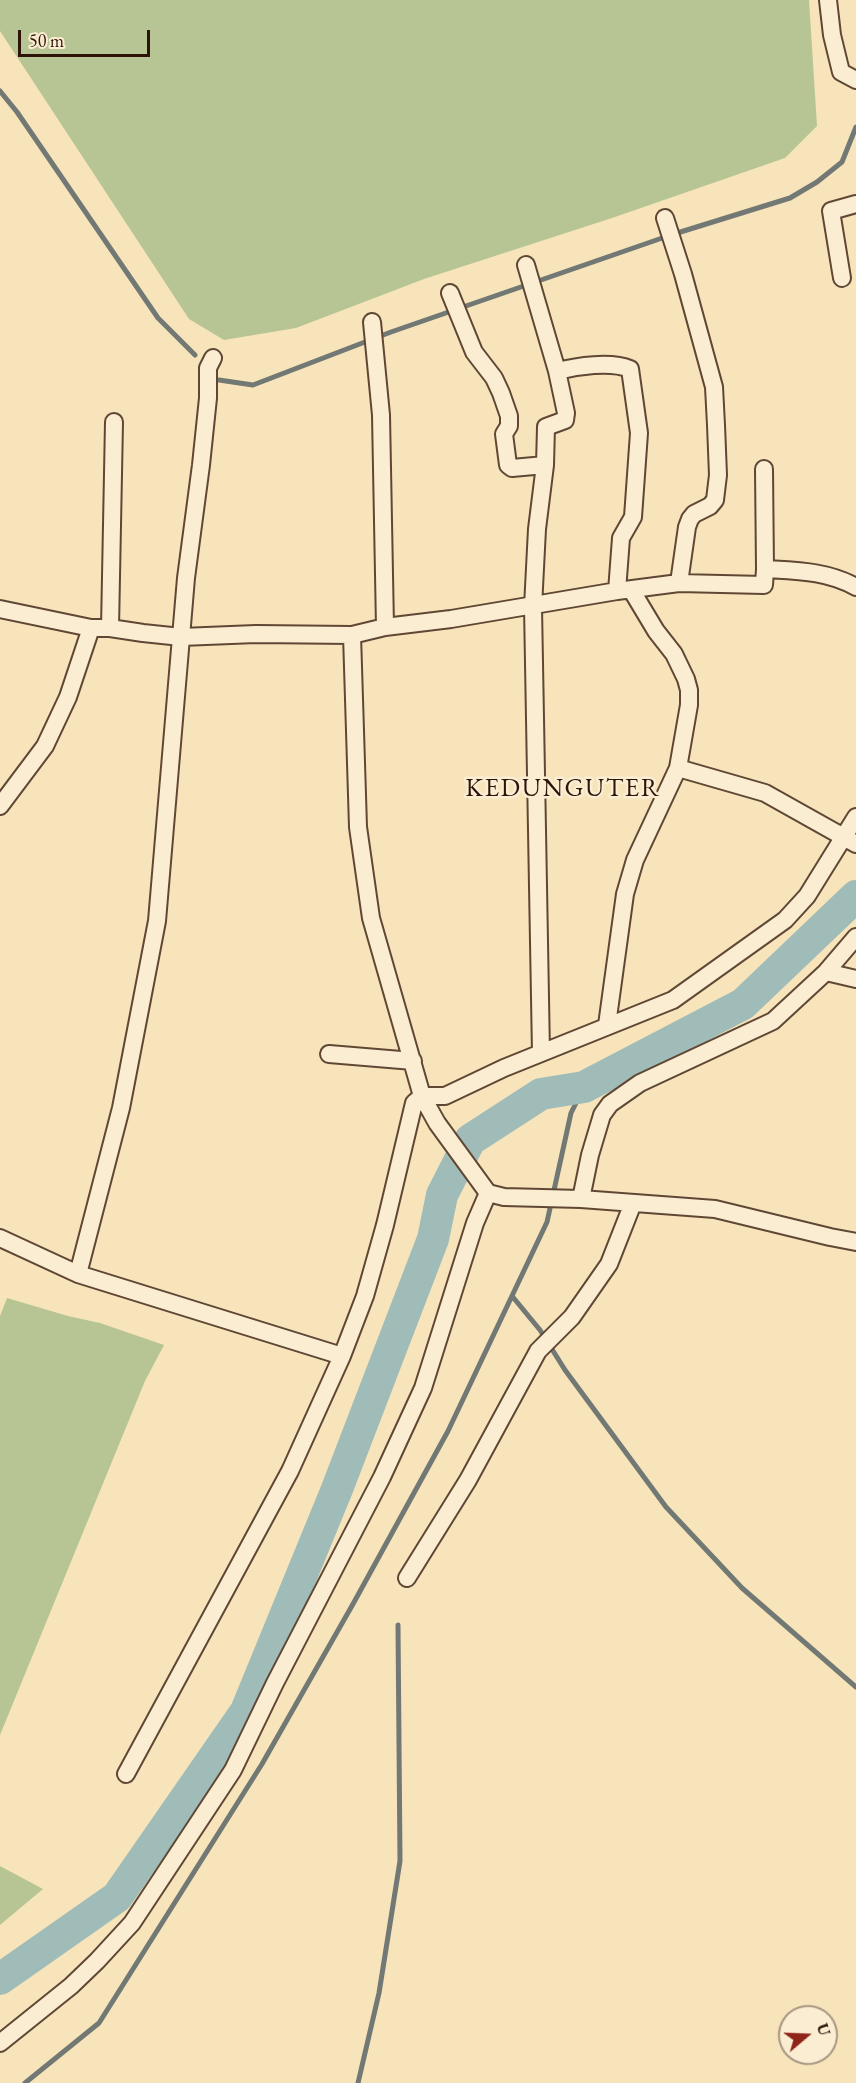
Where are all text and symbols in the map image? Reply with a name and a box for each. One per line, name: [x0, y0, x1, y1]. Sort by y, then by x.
scale bar: [21, 18, 153, 56]
text: 50 m: [29, 29, 64, 52]
district label: KEDUNGUTER: [465, 773, 661, 805]
north arrow: [778, 2005, 838, 2065]
text: U: [812, 2021, 835, 2039]

